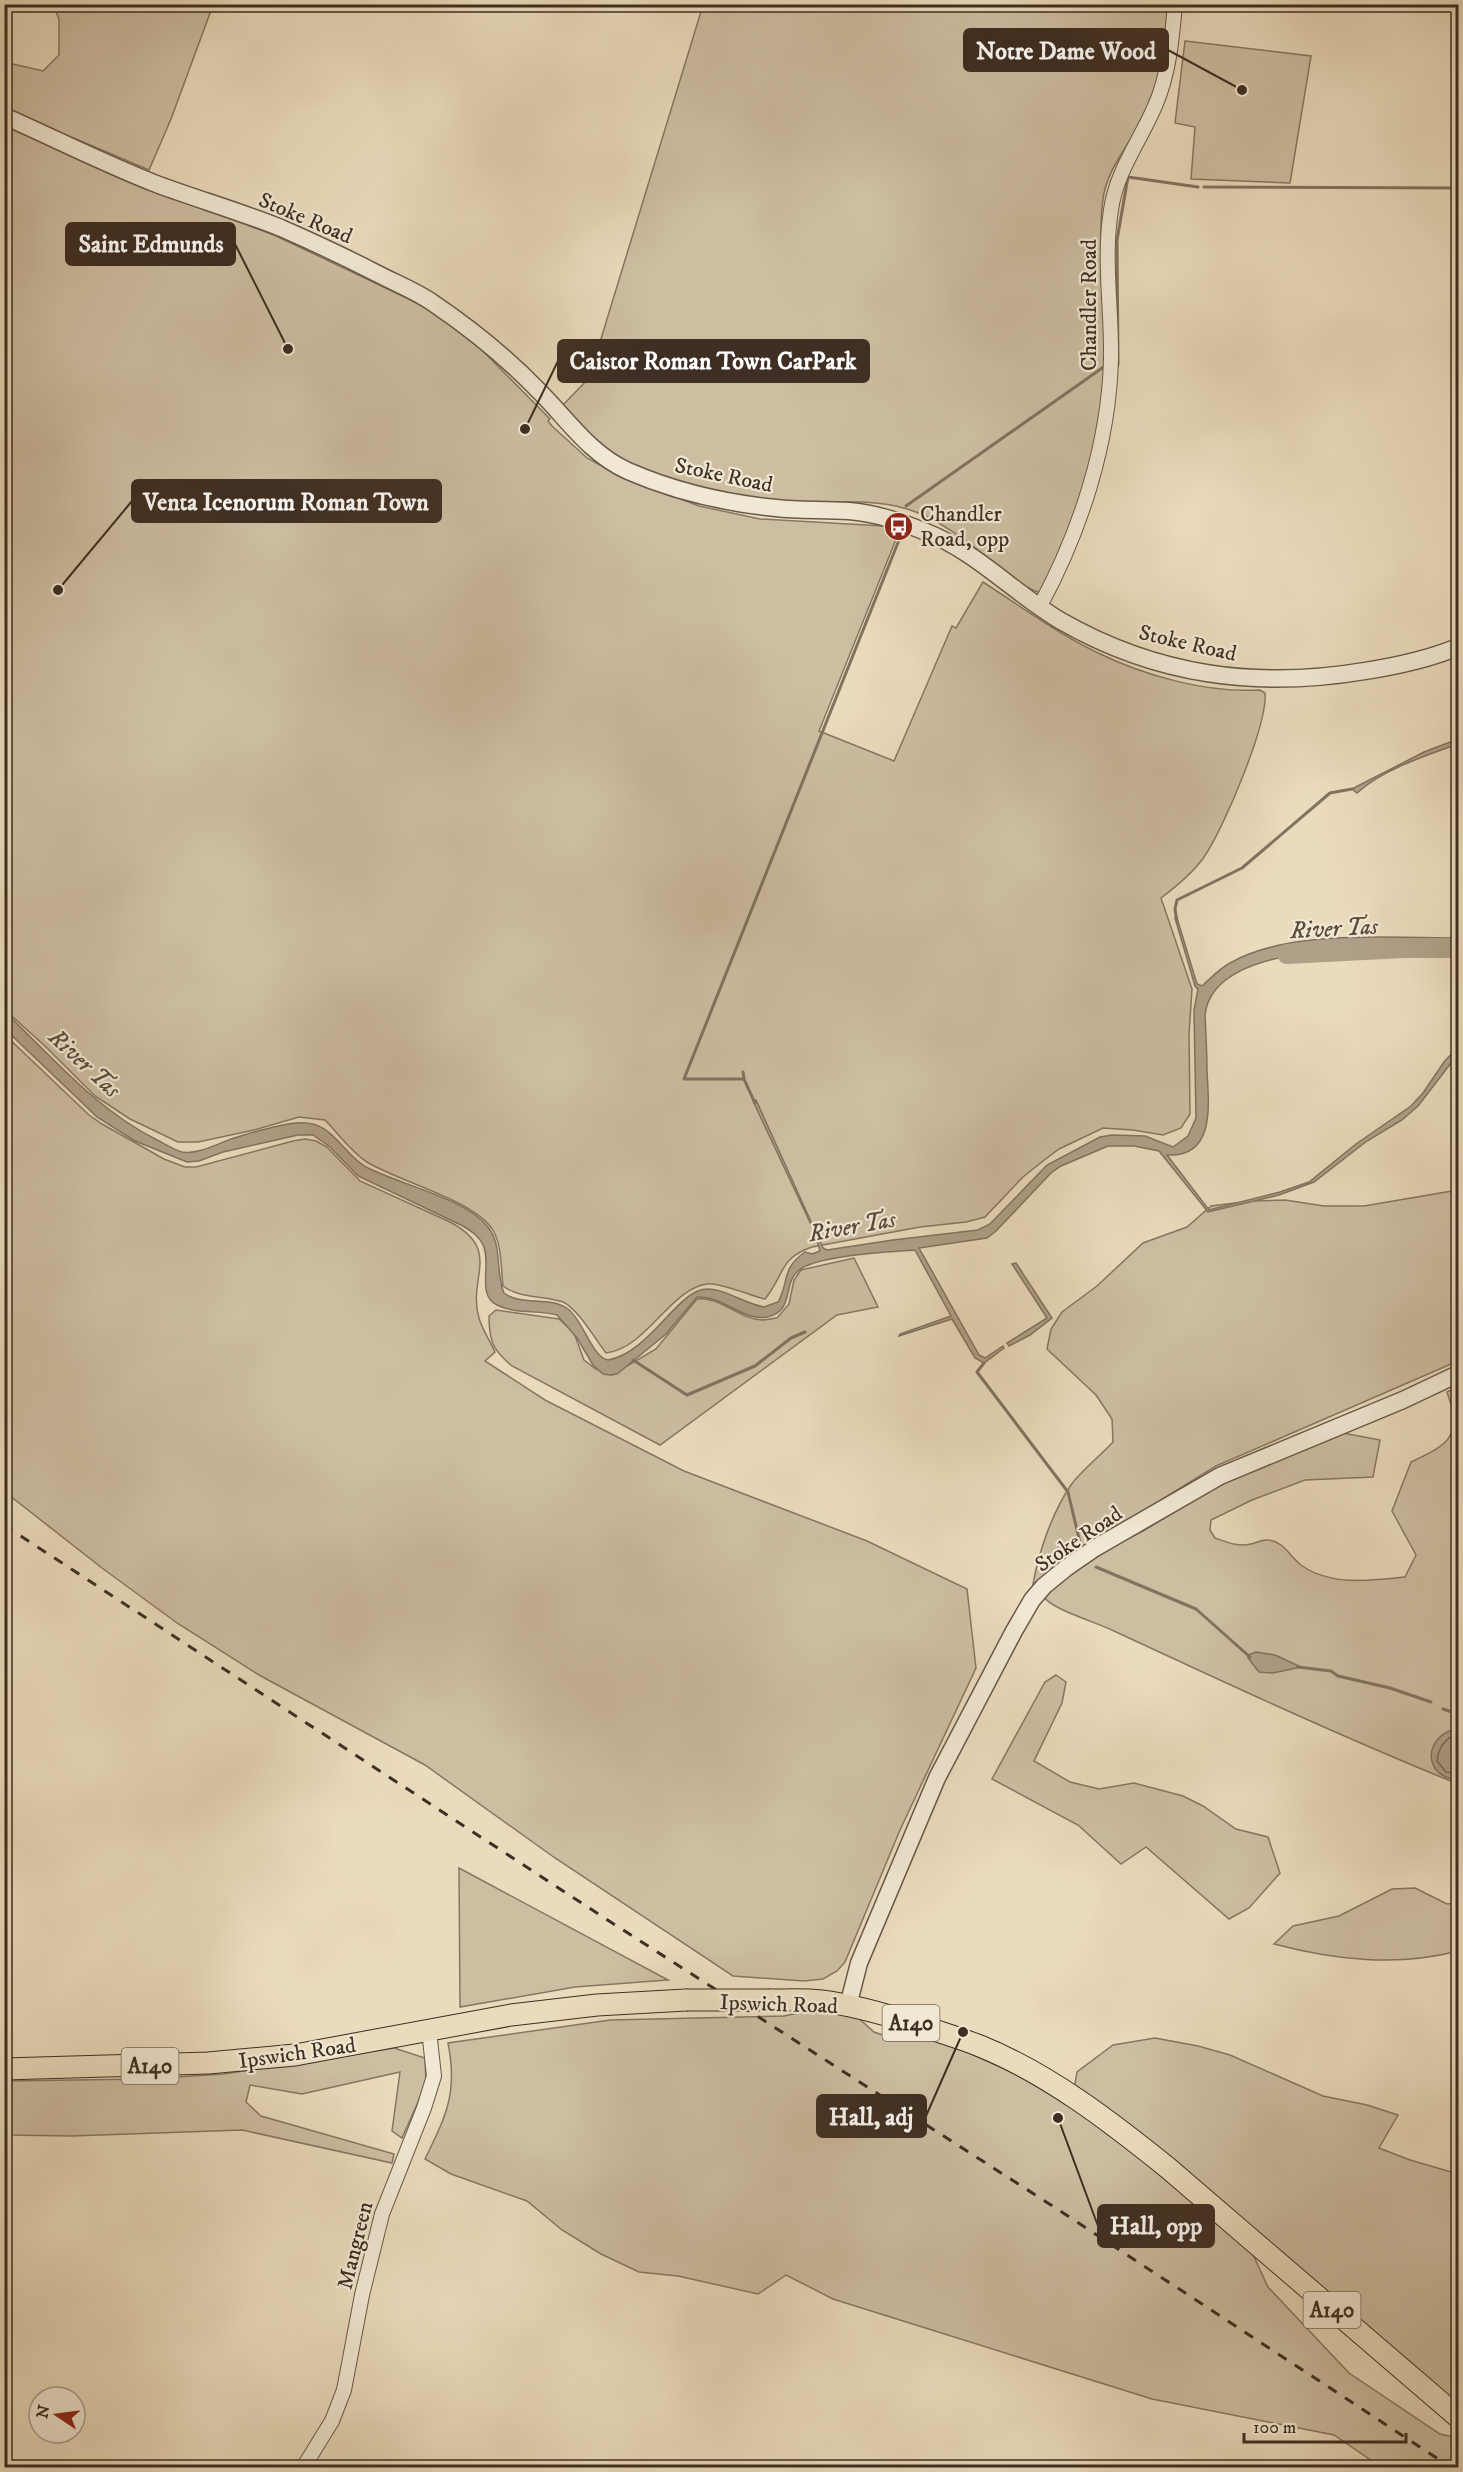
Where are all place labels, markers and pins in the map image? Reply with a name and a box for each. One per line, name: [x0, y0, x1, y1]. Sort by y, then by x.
callout: Notre Dame Wood: [964, 29, 1168, 71]
callout: Saint Edmunds: [66, 223, 235, 265]
callout: Caistor Roman Town CarPark: [558, 340, 869, 382]
callout: Venta Icenorum Roman Town: [132, 480, 441, 522]
place label: Chandler Road, opp: [920, 501, 1009, 553]
bus stop icon: Chandler Road, opp: [883, 510, 915, 542]
callout: Hall, adj: [817, 2095, 926, 2137]
callout: Hall, opp: [1098, 2205, 1214, 2247]

